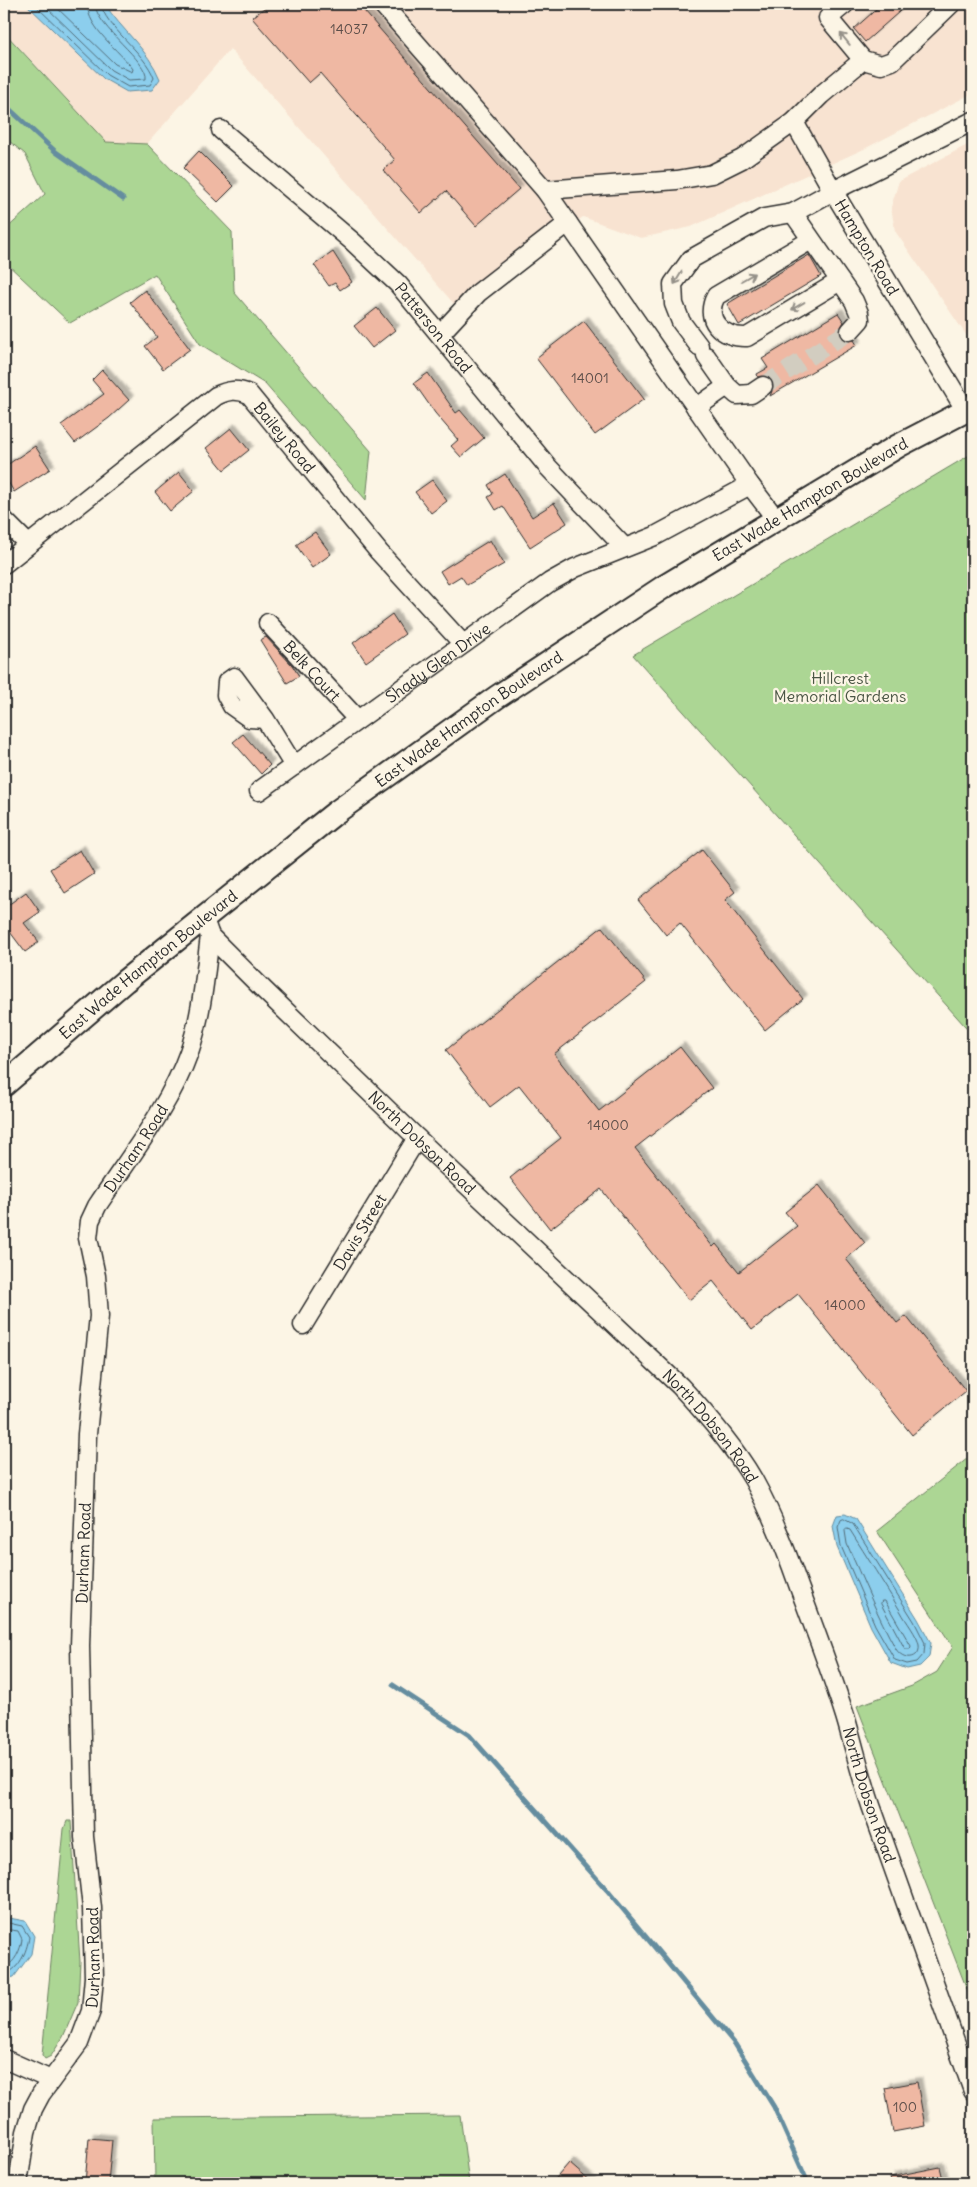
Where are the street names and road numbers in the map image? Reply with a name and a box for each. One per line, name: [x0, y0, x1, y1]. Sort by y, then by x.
street label: Hampton Road: [830, 195, 904, 299]
street label: Patterson Road: [391, 278, 477, 377]
street label: Bailey Road: [250, 398, 320, 477]
street label: East Wade Hampton Boulevard: [708, 433, 911, 566]
street label: Shady Glen Drive: [381, 618, 494, 707]
street label: Belk Court: [279, 636, 346, 706]
street label: East Wade Hampton Boulevard: [371, 646, 566, 791]
street label: East Wade Hampton Boulevard: [55, 885, 241, 1043]
street label: North Dobson Road: [364, 1086, 480, 1198]
street label: Durham Road: [99, 1101, 172, 1196]
street label: Davis Street: [329, 1190, 391, 1274]
street label: North Dobson Road: [658, 1365, 763, 1486]
street label: Durham Road: [71, 1502, 95, 1604]
street label: North Dobson Road: [839, 1725, 900, 1865]
street label: Durham Road: [81, 1907, 104, 2009]

